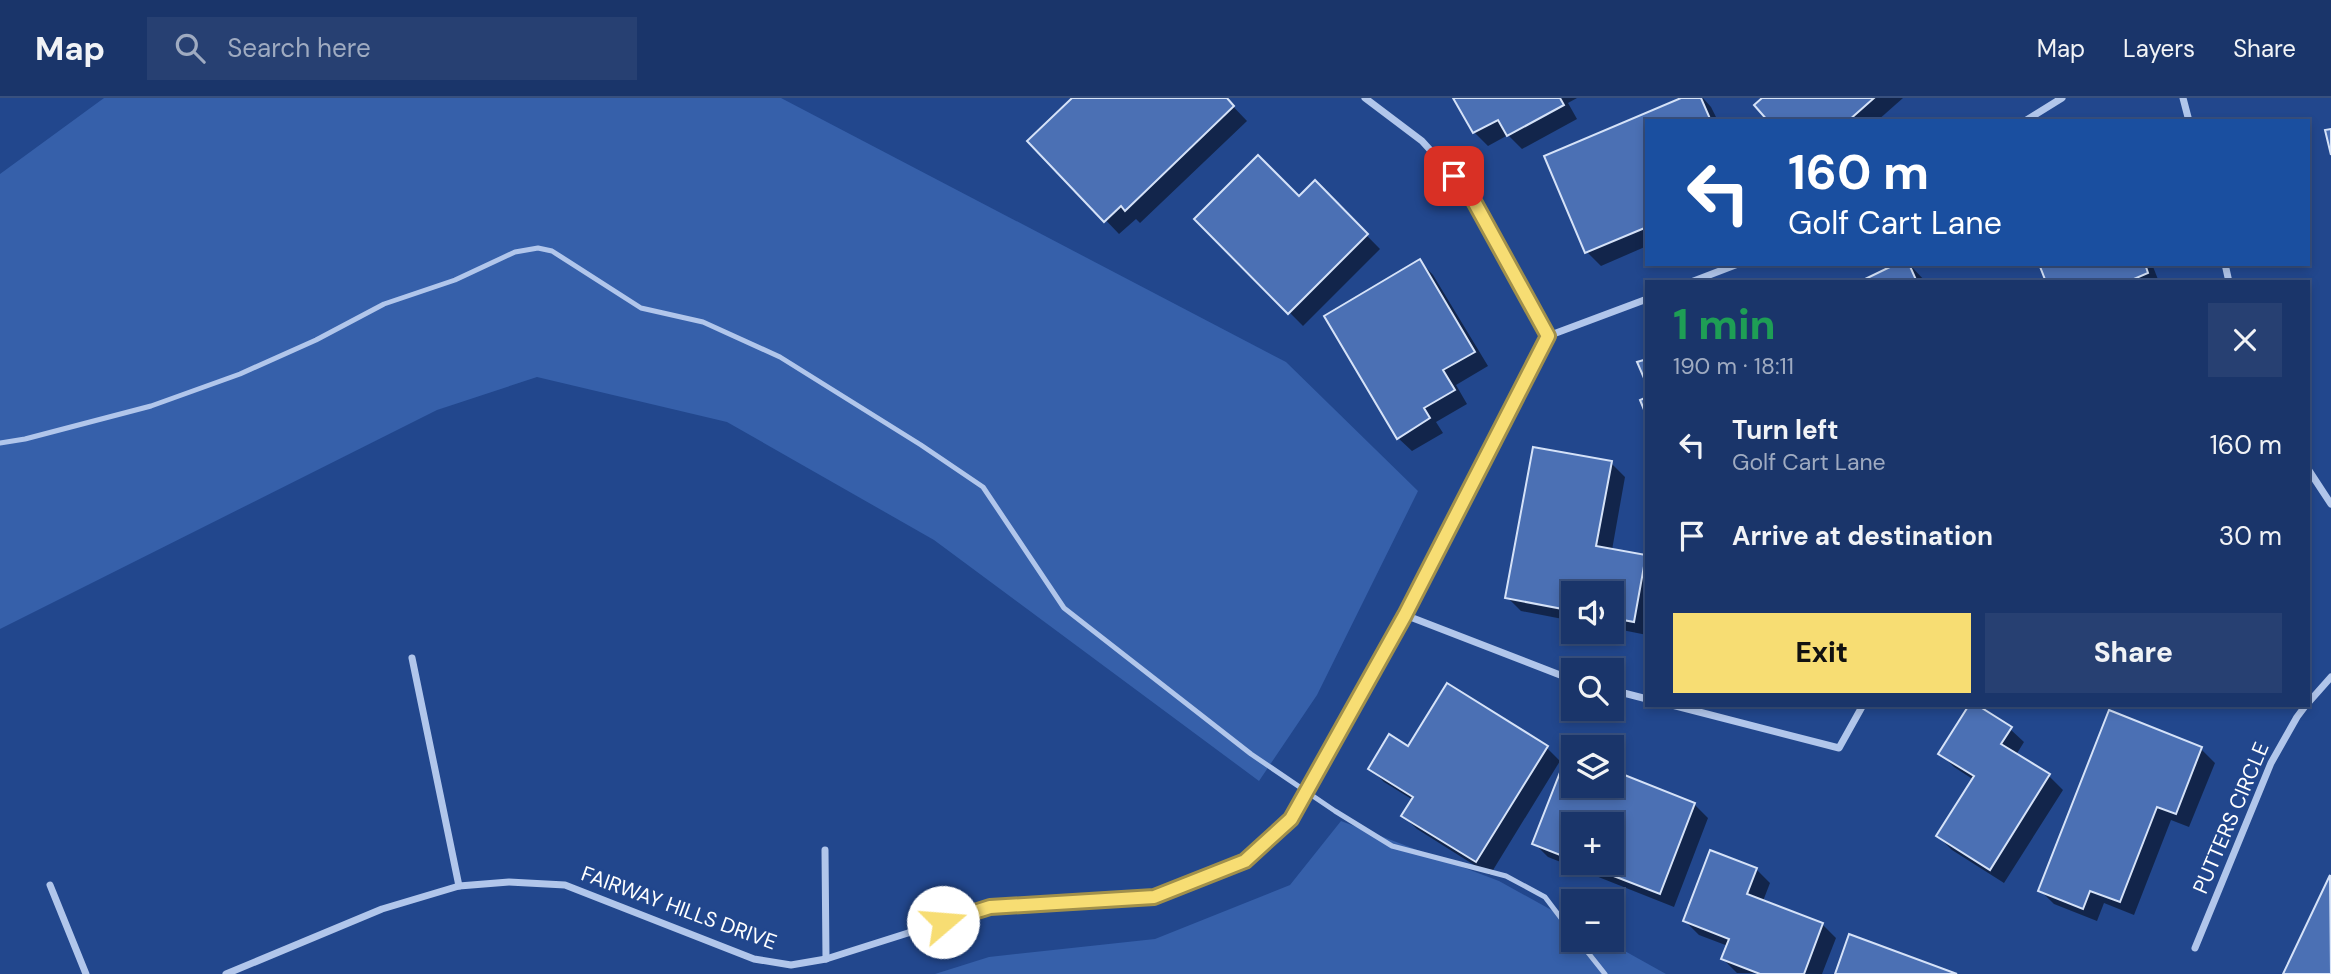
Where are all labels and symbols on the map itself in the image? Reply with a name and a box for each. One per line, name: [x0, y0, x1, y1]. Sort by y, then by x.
pin: [1424, 146, 1484, 206]
street label: PUTTERS CIRCLE: [2186, 738, 2276, 898]
street label: FAIRWAY HILLS DRIVE: [577, 860, 781, 956]
position arrow: [906, 885, 980, 959]

